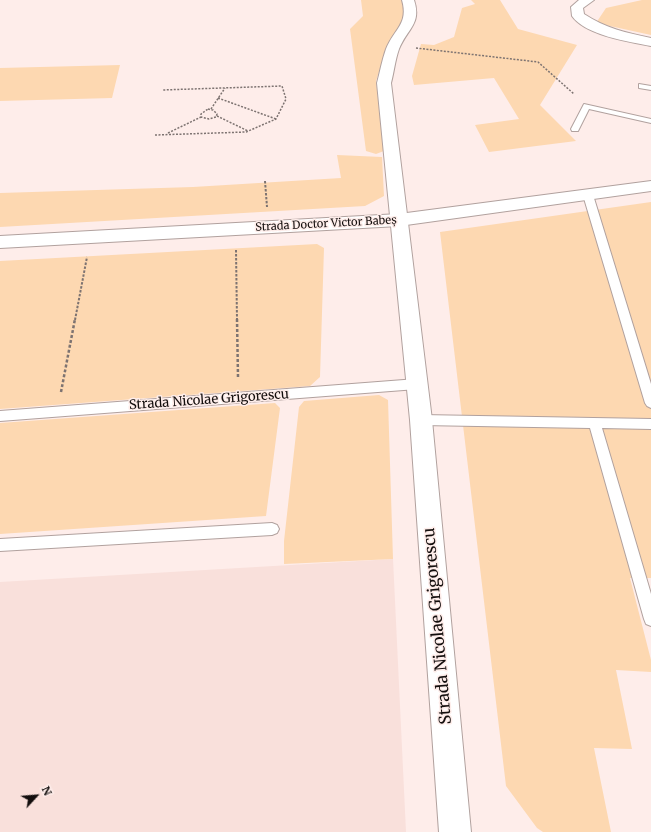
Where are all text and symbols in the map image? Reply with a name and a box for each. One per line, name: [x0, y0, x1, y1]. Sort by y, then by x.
street label: Strada Doctor Victor Babeș: [255, 214, 397, 234]
street label: Strada Nicolae Grigorescu: [128, 387, 290, 413]
street label: Strada Nicolae Grigorescu: [420, 527, 456, 725]
north arrow: [16, 776, 56, 816]
text: N: [39, 784, 55, 798]

